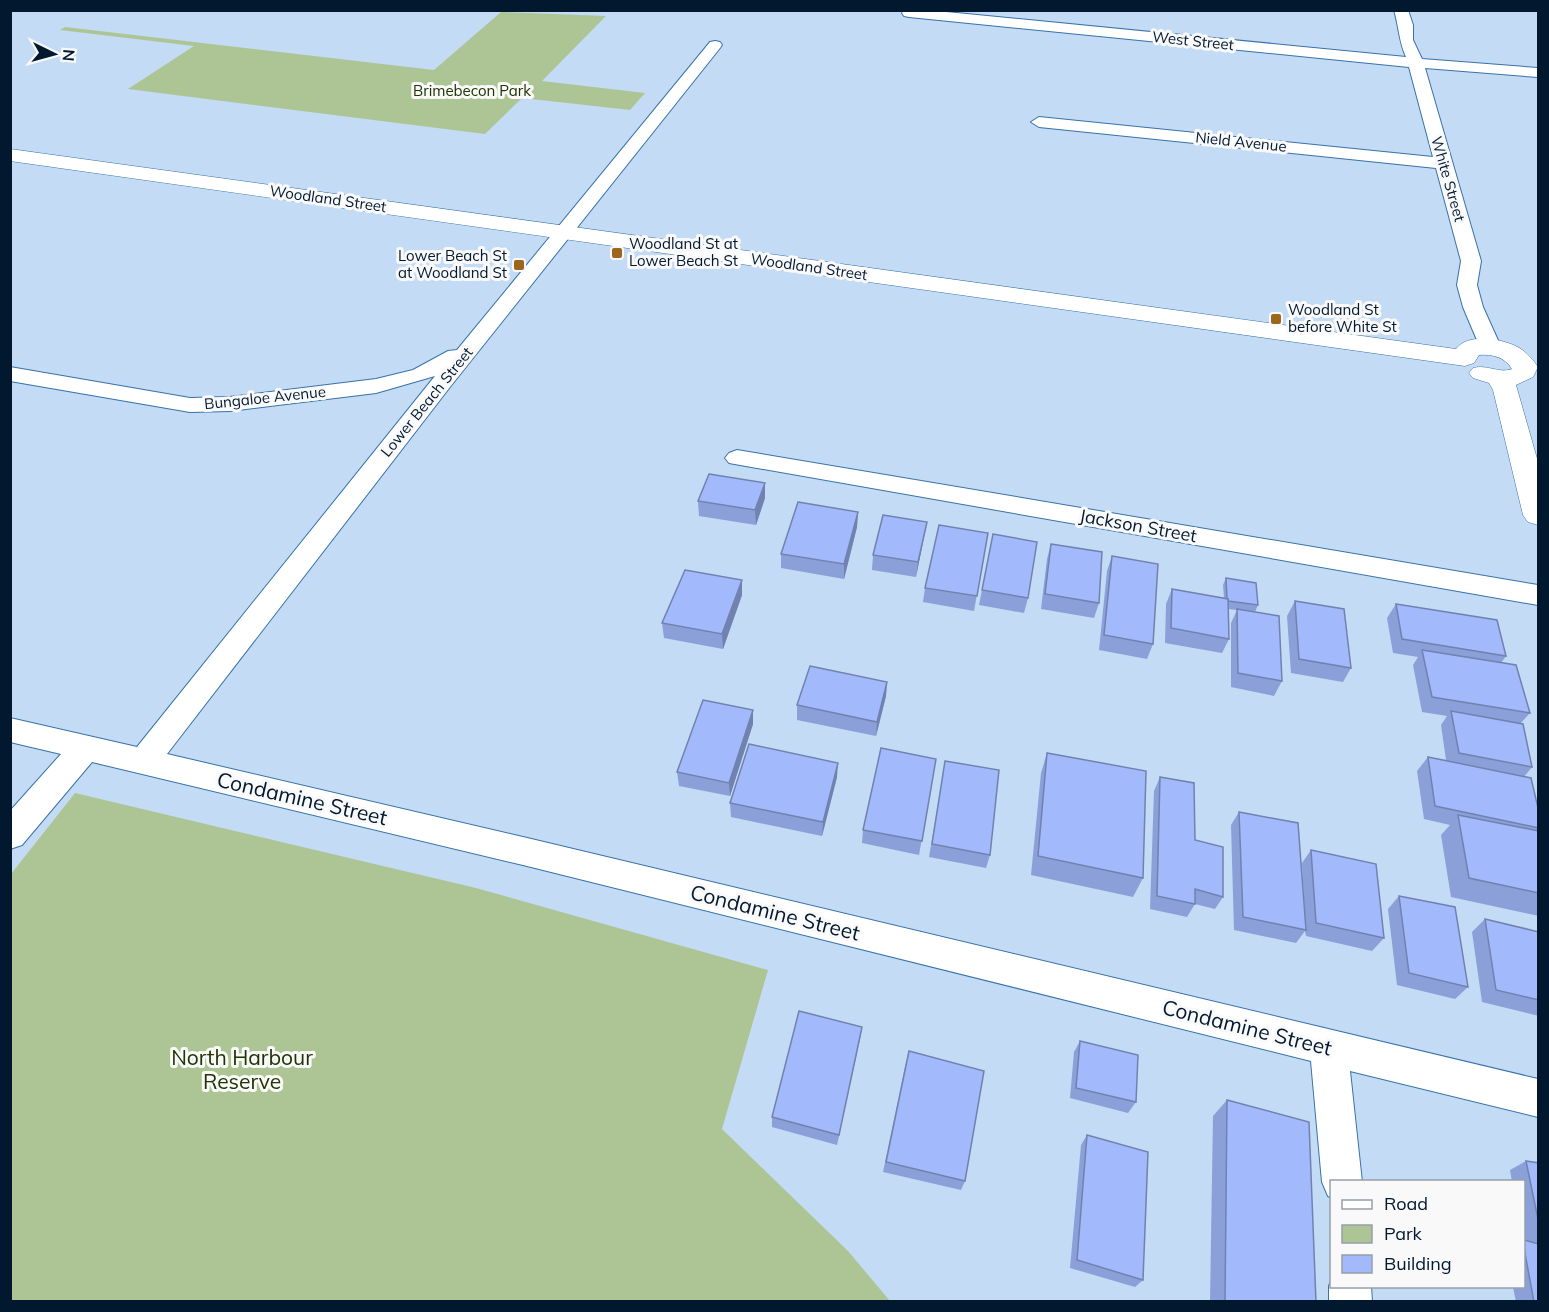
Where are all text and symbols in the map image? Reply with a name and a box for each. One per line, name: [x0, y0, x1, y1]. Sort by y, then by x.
north arrow: [24, 24, 84, 84]
street label: West Street: [1151, 27, 1235, 54]
text: N: [58, 48, 79, 62]
park label: Brimebecon Park: [413, 81, 531, 100]
street label: Nield Avenue: [1194, 127, 1288, 156]
street label: White Street: [1427, 134, 1470, 224]
street label: Woodland Street: [268, 181, 388, 216]
place label: Woodland St at Lower Beach St: [629, 234, 738, 270]
place label: Lower Beach St at Woodland St: [398, 246, 507, 282]
marker: Woodland St at Lower Beach St: [610, 246, 624, 260]
street label: Woodland Street: [749, 249, 869, 284]
marker: Lower Beach St at Woodland St: [512, 258, 526, 272]
place label: Woodland St before White St: [1288, 300, 1397, 336]
marker: Woodland St before White St: [1269, 312, 1283, 326]
street label: Lower Beach Street: [376, 343, 477, 461]
street label: Bungaloe Avenue: [203, 382, 327, 413]
street label: Jackson Street: [1078, 504, 1199, 547]
street label: Condamine Street: [215, 766, 390, 830]
street label: Condamine Street: [688, 878, 863, 946]
street label: Condamine Street: [1160, 993, 1335, 1061]
park label: North Harbour Reserve: [171, 1044, 313, 1094]
legend: [1330, 1180, 1525, 1288]
text: Road: [1384, 1192, 1428, 1215]
text: Park: [1384, 1222, 1423, 1245]
text: Building: [1384, 1252, 1452, 1275]

